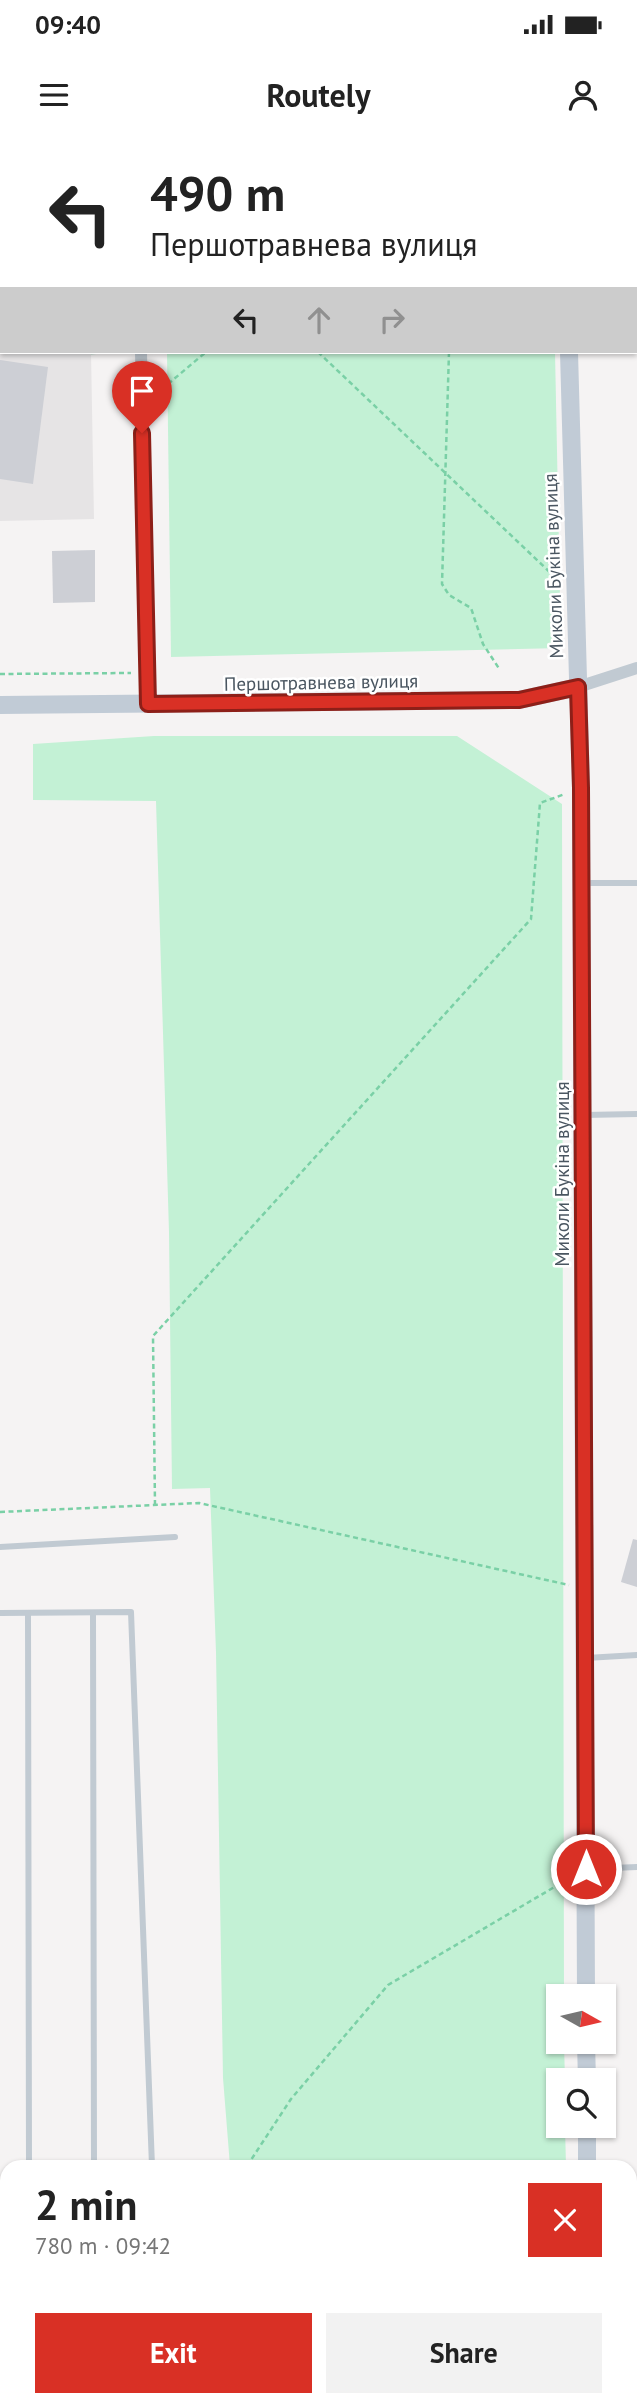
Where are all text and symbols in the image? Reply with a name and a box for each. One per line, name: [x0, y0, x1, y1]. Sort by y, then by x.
text: 09:40: [35, 8, 101, 41]
text: Routely: [266, 74, 371, 116]
icon: menu: [35, 76, 73, 114]
icon: person: [564, 76, 602, 114]
text: 490 m: [150, 161, 285, 225]
icon: left: [35, 168, 126, 259]
text: Першотравнева вулиця: [150, 223, 477, 265]
icon: left: [227, 301, 265, 339]
icon: ahead: [300, 301, 338, 339]
icon: right: [373, 301, 411, 339]
pin: [112, 361, 172, 433]
icon: arrive: [123, 372, 161, 410]
street label: Миколи Букіна вулиця: [538, 473, 568, 659]
street label: Першотравнева вулиця: [224, 668, 418, 696]
street label: Миколи Букіна вулиця: [550, 1081, 574, 1267]
position arrow: [549, 1832, 623, 1906]
north arrow: [546, 1984, 616, 2054]
map controls: [546, 1984, 616, 2138]
button: search: [546, 2068, 616, 2138]
text: 2 min: [35, 2177, 137, 2232]
button: close: [528, 2183, 602, 2257]
text: 780 m · 09:42: [35, 2231, 171, 2260]
button: Exit: [35, 2313, 312, 2393]
button: Share: [326, 2313, 602, 2393]

